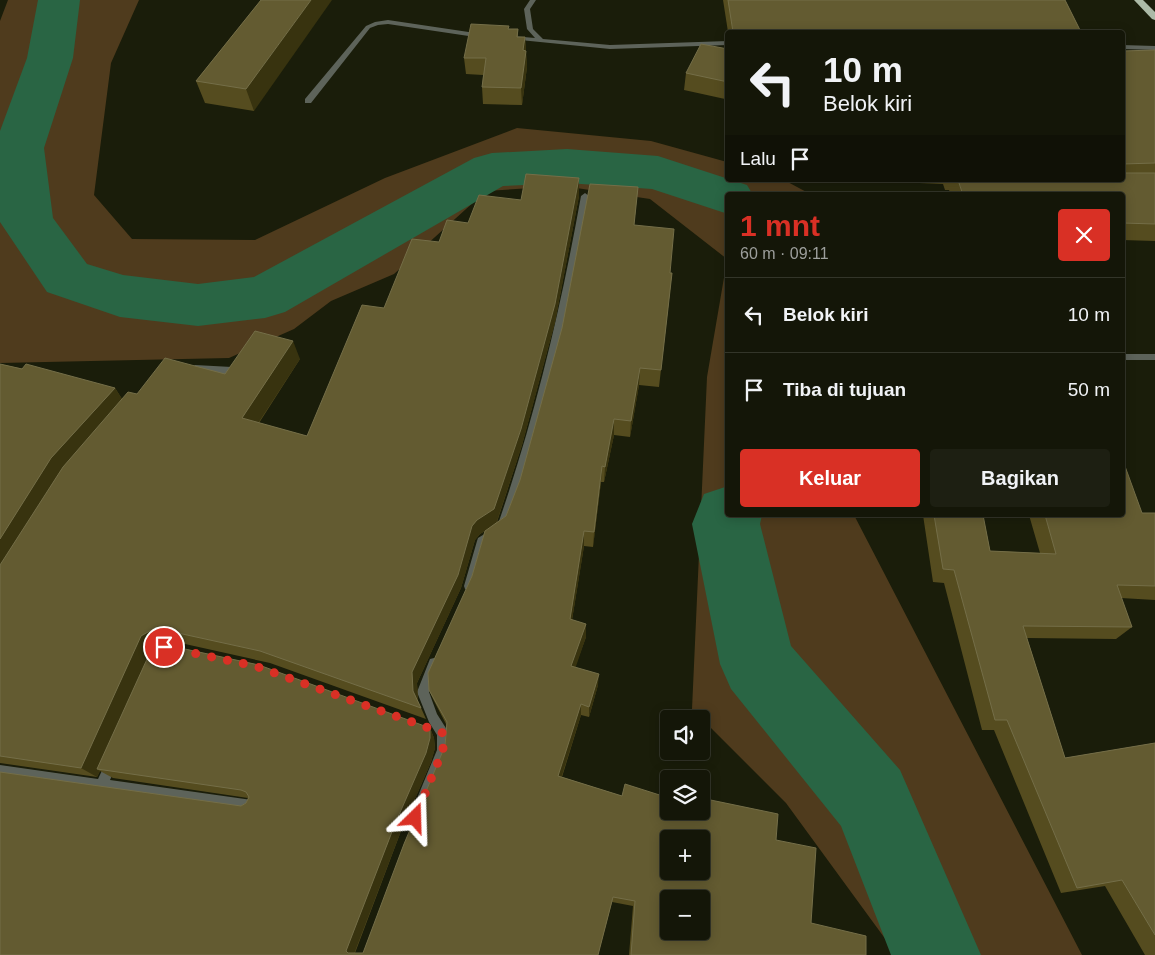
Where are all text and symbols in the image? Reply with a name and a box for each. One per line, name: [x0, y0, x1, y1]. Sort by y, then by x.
icon: left: [740, 50, 805, 115]
text: 10 m: [823, 50, 903, 89]
text: Belok kiri: [823, 91, 912, 116]
icon: arrive: [786, 145, 814, 173]
text: Lalu: [740, 148, 776, 169]
text: 1 mnt: [740, 209, 820, 242]
button: close: [1058, 209, 1110, 261]
text: 60 m · 09:11: [740, 245, 829, 262]
icon: left: [740, 301, 768, 329]
text: Belok kiri: [783, 304, 869, 325]
text: 10 m: [1068, 304, 1110, 325]
icon: arrive: [740, 376, 768, 404]
text: Tiba di tujuan: [783, 379, 906, 400]
text: 50 m: [1068, 379, 1110, 400]
button: Keluar: [740, 449, 920, 507]
button: Bagikan: [930, 449, 1110, 507]
pin: [143, 626, 185, 668]
icon: arrive: [150, 633, 178, 661]
map controls: [660, 710, 710, 940]
button: sound: [660, 710, 710, 760]
button: layers: [660, 770, 710, 820]
position arrow: [388, 791, 440, 843]
button: +: [660, 830, 710, 880]
button: −: [660, 890, 710, 940]

